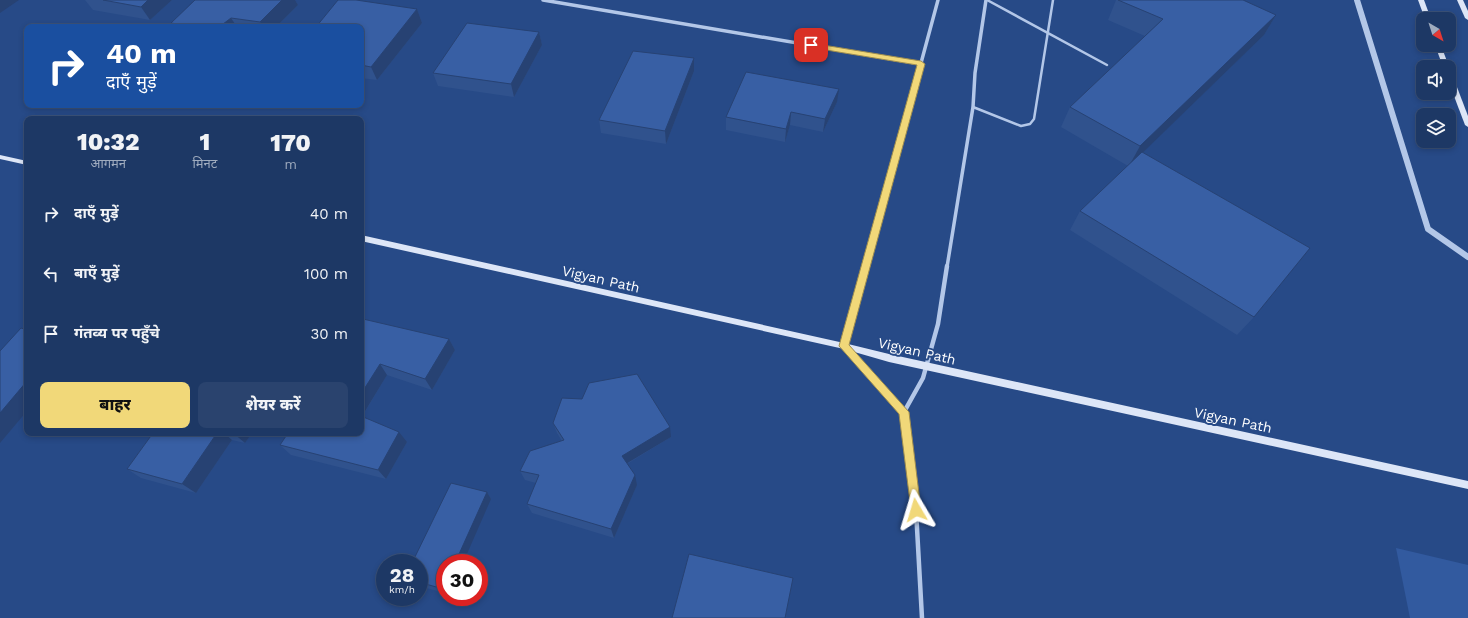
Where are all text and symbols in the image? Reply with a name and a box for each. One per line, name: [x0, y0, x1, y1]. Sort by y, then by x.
north arrow: [1416, 12, 1456, 52]
map controls: [1416, 12, 1456, 148]
pin: [794, 28, 828, 62]
icon: arrive: [800, 34, 822, 56]
text: 40 m: [106, 37, 176, 70]
icon: right: [40, 40, 92, 92]
button: sound: [1416, 60, 1456, 100]
text: दाएँ मुड़ें: [106, 71, 157, 92]
button: layers: [1416, 108, 1456, 148]
text: 10:32: [77, 128, 139, 156]
text: 1: [199, 128, 210, 156]
text: 170: [270, 129, 311, 157]
text: आगमन: [90, 156, 126, 171]
text: मिनट: [192, 156, 217, 171]
text: m: [284, 157, 297, 172]
icon: right: [40, 203, 62, 225]
text: दाएँ मुड़ें: [74, 204, 119, 222]
text: 40 m: [310, 205, 348, 223]
street label: Vigyan Path: [561, 262, 641, 296]
icon: left: [40, 263, 62, 285]
text: बाएँ मुड़ें: [74, 264, 119, 282]
text: 100 m: [304, 265, 348, 283]
icon: arrive: [40, 323, 62, 345]
text: गंतव्य पर पहुँचे: [74, 324, 160, 342]
text: 30 m: [311, 325, 348, 343]
street label: Vigyan Path: [877, 334, 957, 368]
button: बाहर: [40, 382, 190, 428]
button: शेयर करें: [198, 382, 348, 428]
street label: Vigyan Path: [1193, 404, 1273, 436]
position arrow: [895, 489, 937, 531]
speed limit sign: 30: [436, 554, 488, 606]
text: 28: [390, 563, 414, 587]
text: km/h: [389, 584, 415, 595]

